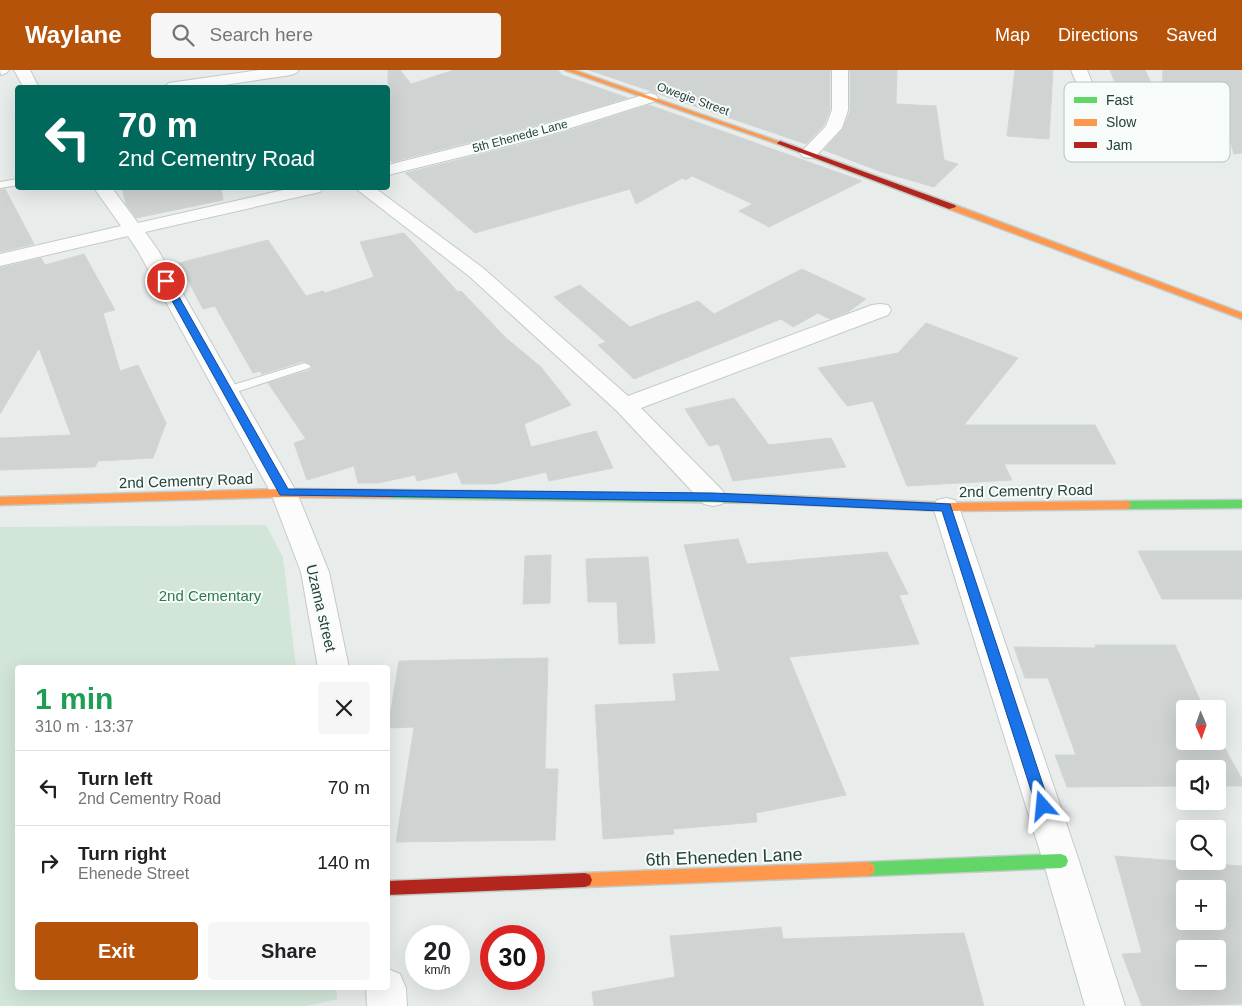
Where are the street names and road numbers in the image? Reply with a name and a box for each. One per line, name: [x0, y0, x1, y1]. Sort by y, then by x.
street label: Owegie Street: [655, 79, 732, 119]
street label: 5th Ehenede Lane: [471, 116, 570, 155]
street label: 2nd Cementry Road: [119, 470, 253, 491]
street label: 2nd Cementry Road: [959, 481, 1093, 500]
street label: Uzama street: [303, 563, 340, 654]
street label: 6th Eheneden Lane: [645, 844, 803, 870]

